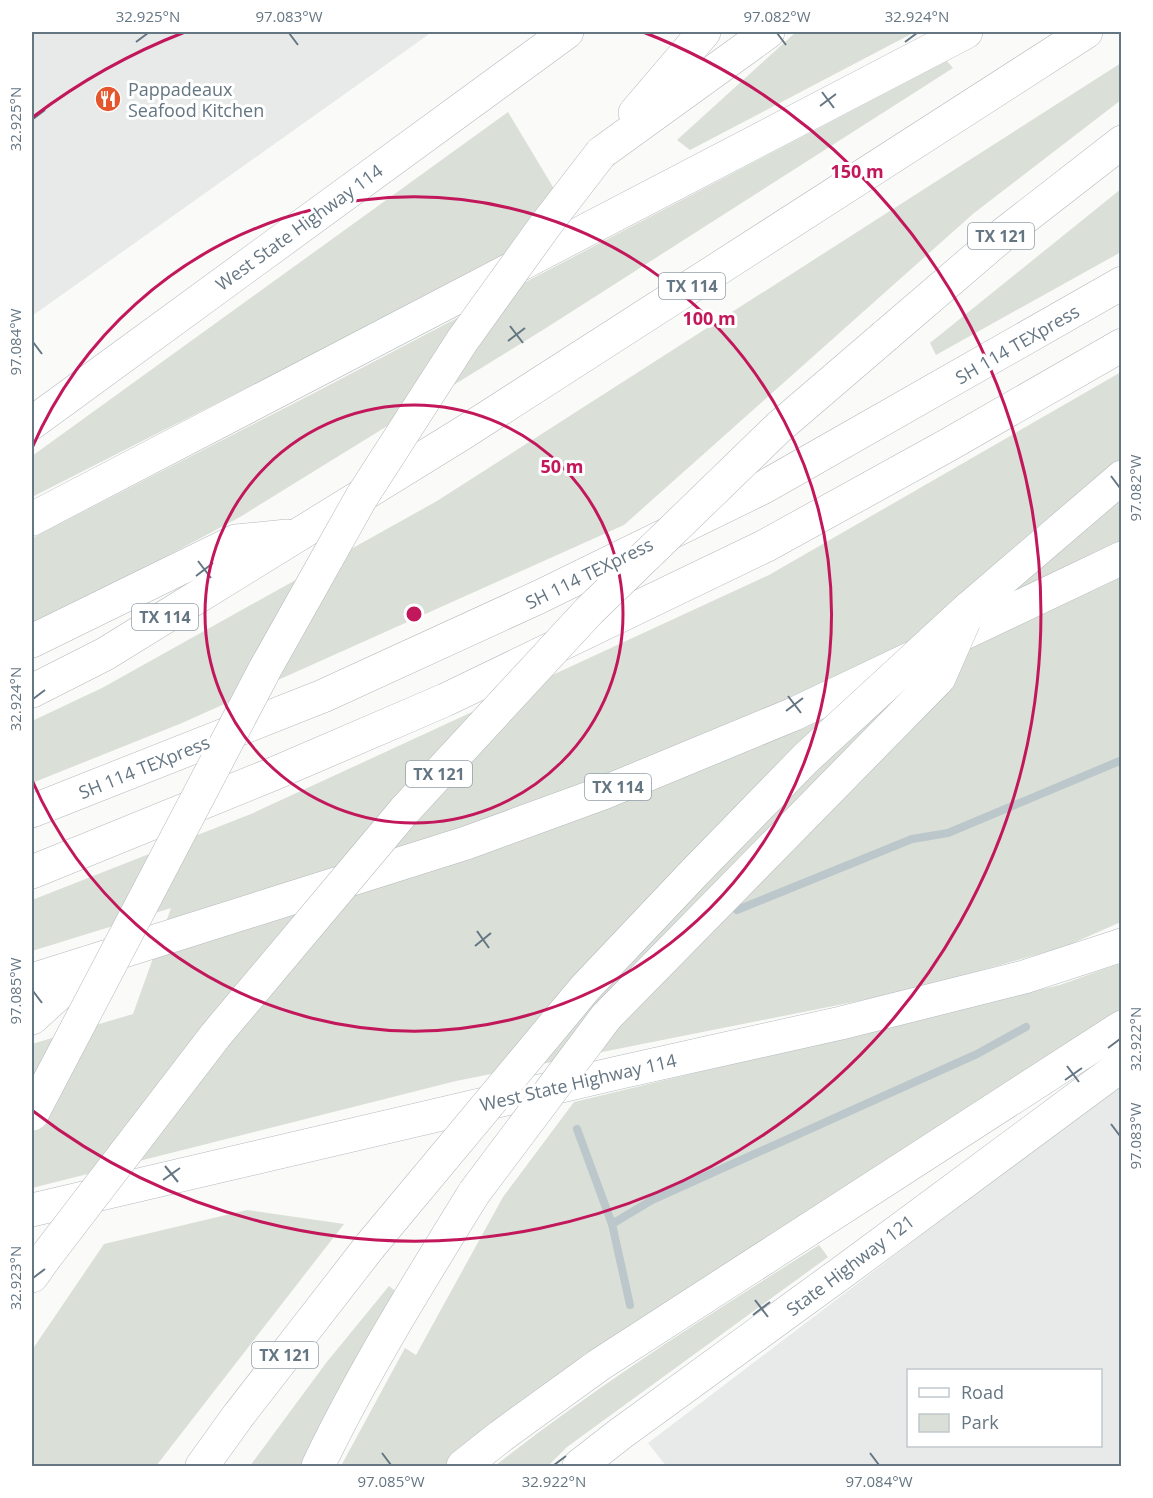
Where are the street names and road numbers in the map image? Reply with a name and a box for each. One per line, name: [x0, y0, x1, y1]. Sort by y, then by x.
street label: West State Highway 114: [211, 158, 387, 296]
road number: TX 121: [968, 223, 1034, 249]
road number: TX 114: [659, 273, 725, 299]
street label: SH 114 TEXpress: [951, 299, 1083, 389]
street label: SH 114 TEXpress: [521, 532, 657, 614]
road number: TX 114: [132, 604, 198, 630]
street label: SH 114 TEXpress: [75, 730, 213, 804]
road number: TX 121: [406, 761, 472, 787]
road number: TX 114: [585, 774, 651, 800]
street label: West State Highway 114: [477, 1048, 679, 1116]
street label: State Highway 121: [781, 1209, 919, 1321]
road number: TX 121: [252, 1342, 318, 1368]

